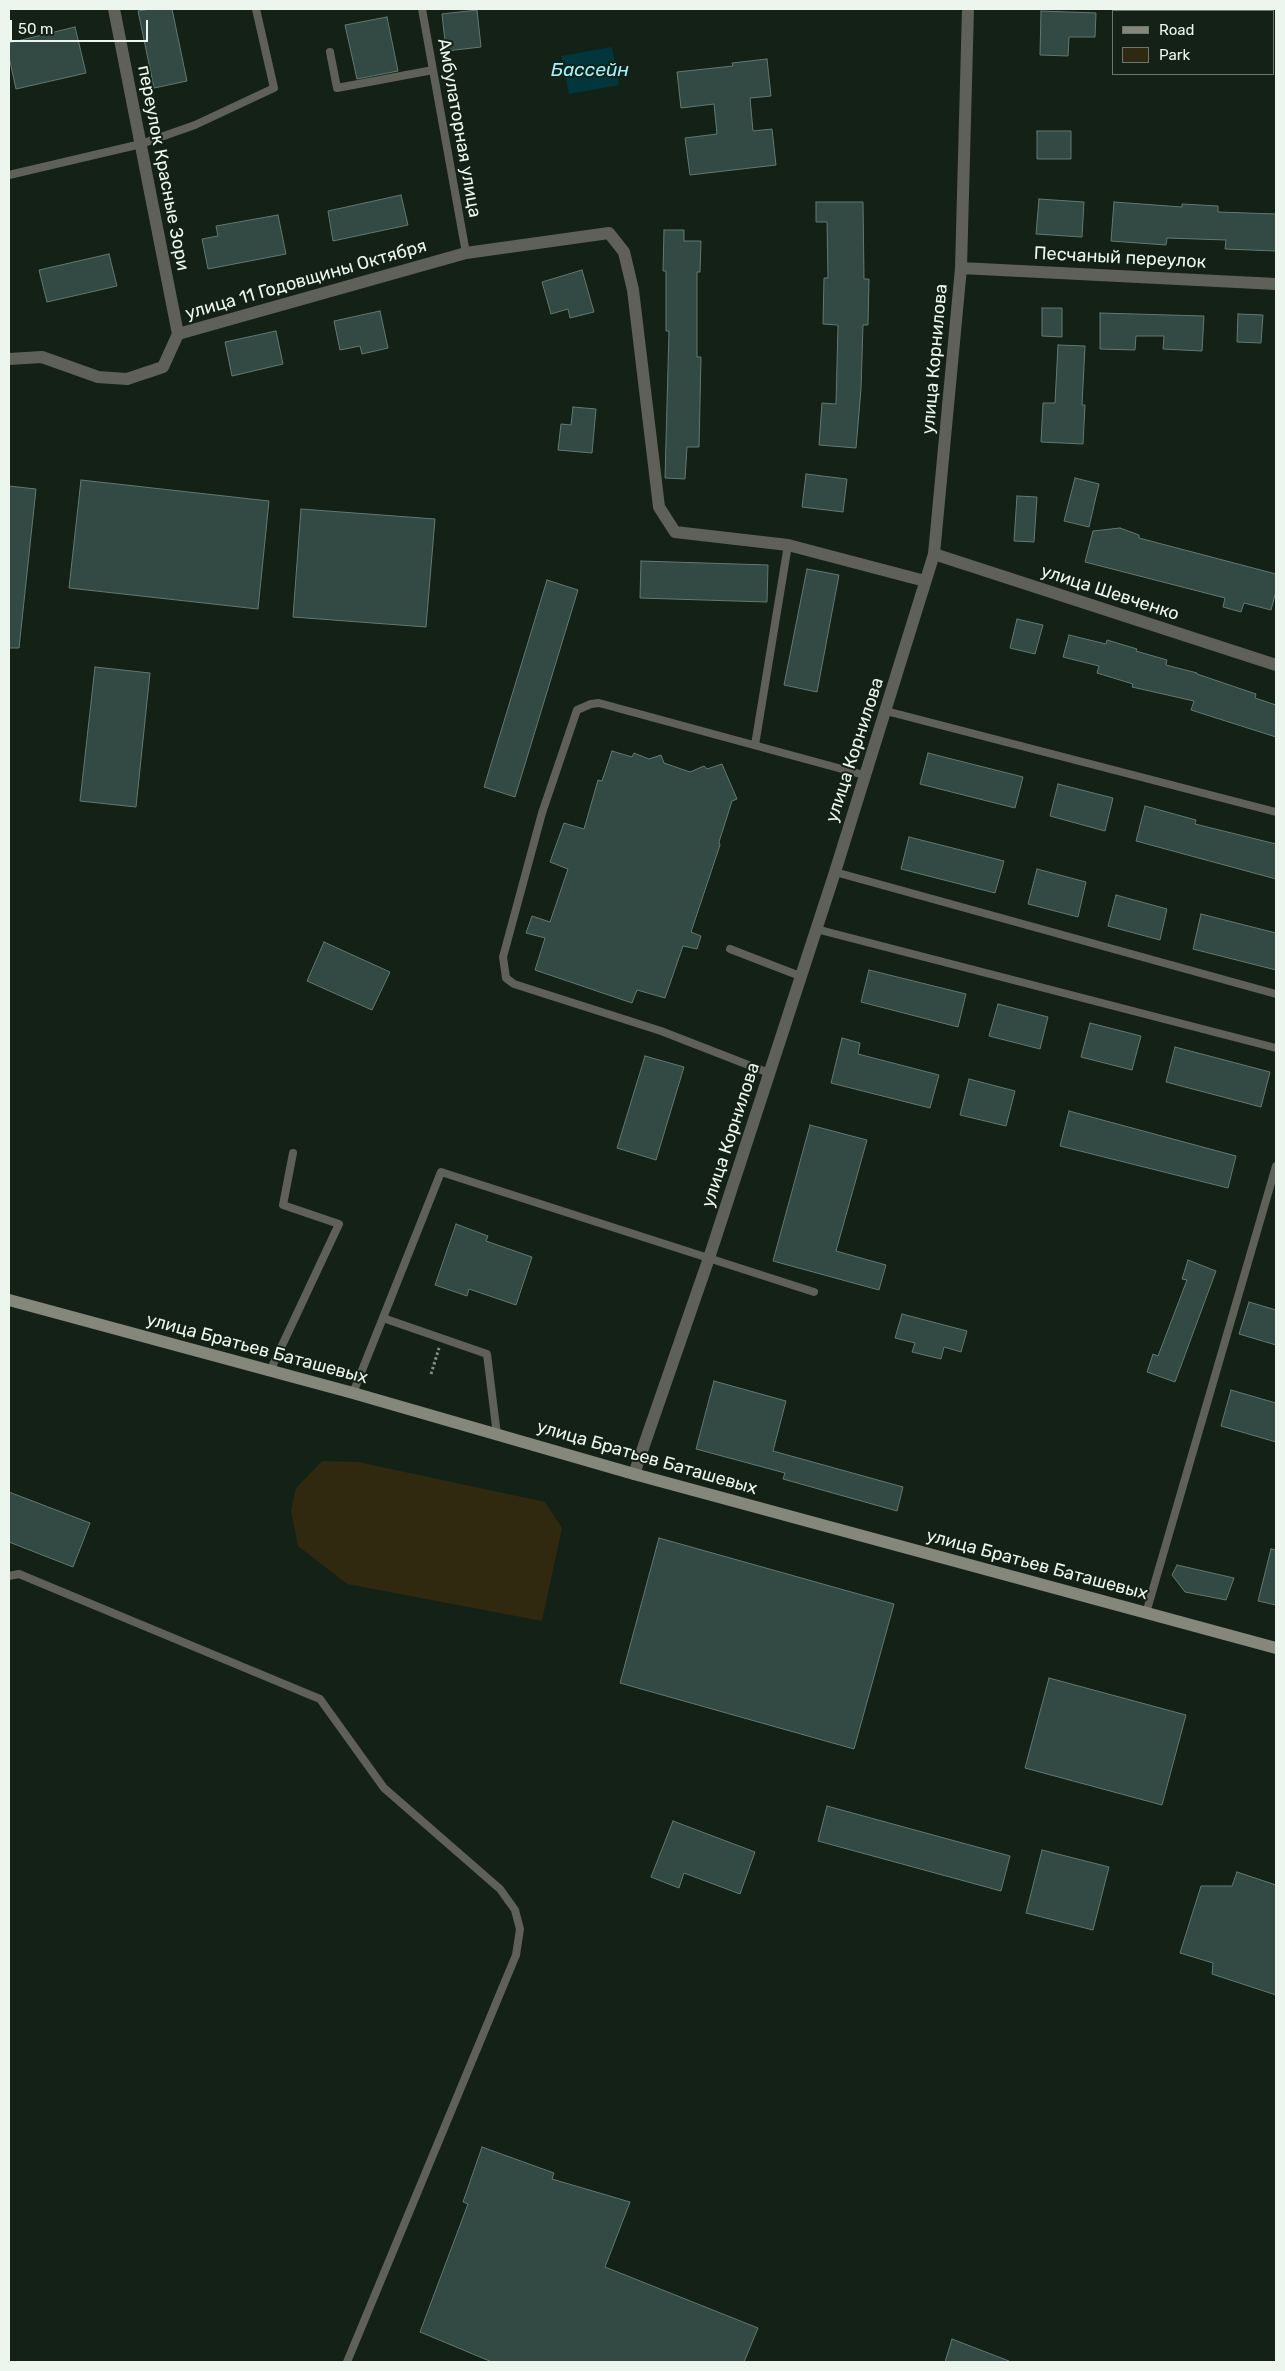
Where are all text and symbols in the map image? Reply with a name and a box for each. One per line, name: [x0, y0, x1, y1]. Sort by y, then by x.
scale bar: [12, 10, 150, 42]
legend: [1112, 10, 1275, 75]
text: 50 m: [18, 20, 53, 38]
text: Road: [1159, 21, 1195, 39]
street label: Амбулаторная улица: [433, 37, 485, 219]
text: Park: [1159, 46, 1190, 64]
water label: Бассейн: [551, 60, 629, 82]
street label: переулок Красные Зори: [132, 63, 194, 273]
street label: улица 11 Годовщины Октября: [183, 235, 429, 325]
street label: Песчаный переулок: [1033, 243, 1207, 273]
street label: улица Корнилова: [918, 283, 952, 435]
street label: улица Шевченко: [1038, 560, 1182, 626]
street label: улица Корнилова: [821, 675, 889, 825]
street label: улица Корнилова: [697, 1060, 765, 1210]
street label: улица Братьев Баташевых: [144, 1309, 370, 1389]
street label: улица Братьев Баташевых: [534, 1416, 760, 1500]
street label: улица Братьев Баташевых: [924, 1525, 1150, 1605]

